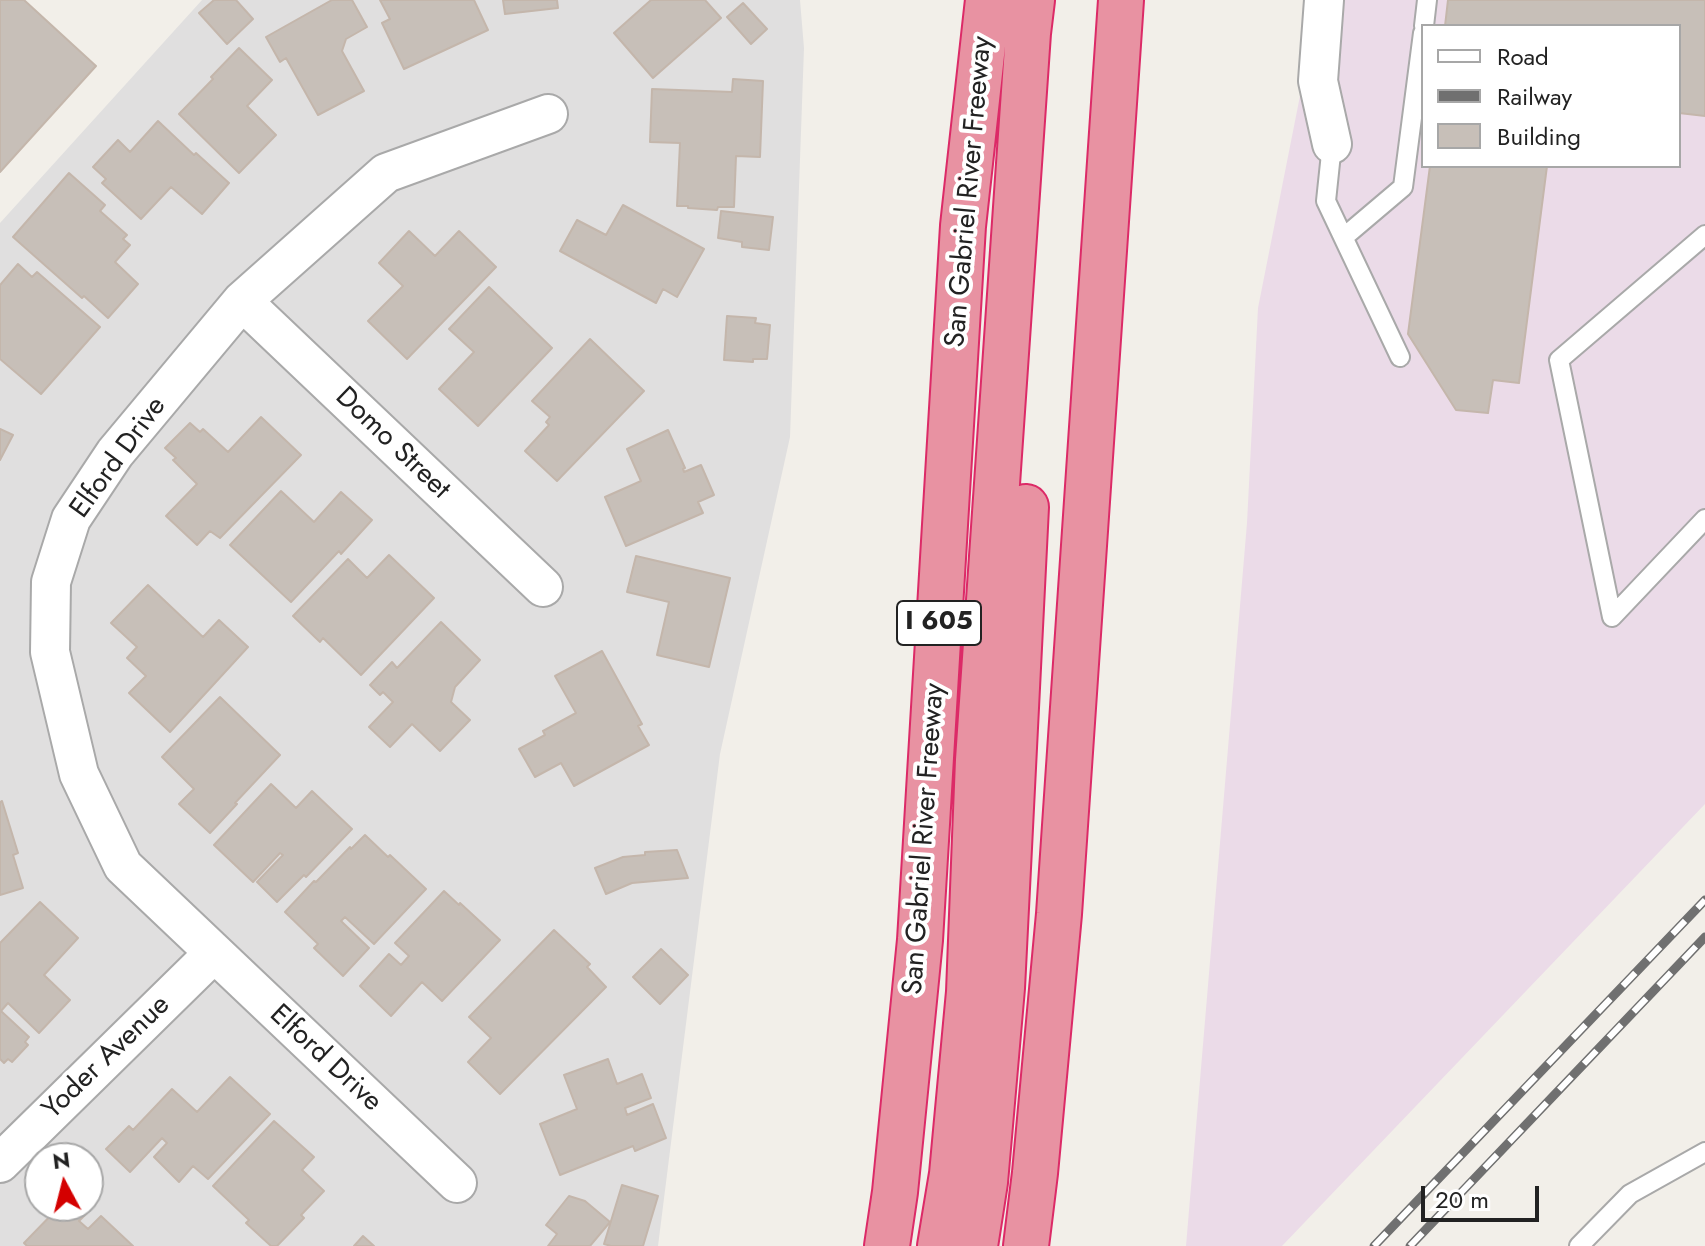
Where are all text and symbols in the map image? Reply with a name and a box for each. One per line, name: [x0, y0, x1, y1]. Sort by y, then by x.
legend: [1421, 24, 1681, 168]
street label: San Gabriel River Freeway: [940, 35, 1000, 349]
text: Road: [1497, 39, 1549, 74]
text: Railway: [1497, 79, 1572, 114]
text: Building: [1497, 119, 1581, 154]
street label: Domo Street: [328, 381, 456, 507]
street label: Elford Drive: [64, 391, 174, 525]
road number: I 605: [897, 601, 981, 645]
street label: San Gabriel River Freeway: [897, 682, 953, 996]
street label: Yoder Avenue: [36, 989, 178, 1127]
street label: Elford Drive: [262, 999, 388, 1119]
north arrow: [24, 1142, 104, 1222]
text: N: [51, 1143, 72, 1177]
scale bar: [1425, 1170, 1543, 1220]
text: 20 m: [1435, 1182, 1489, 1217]

